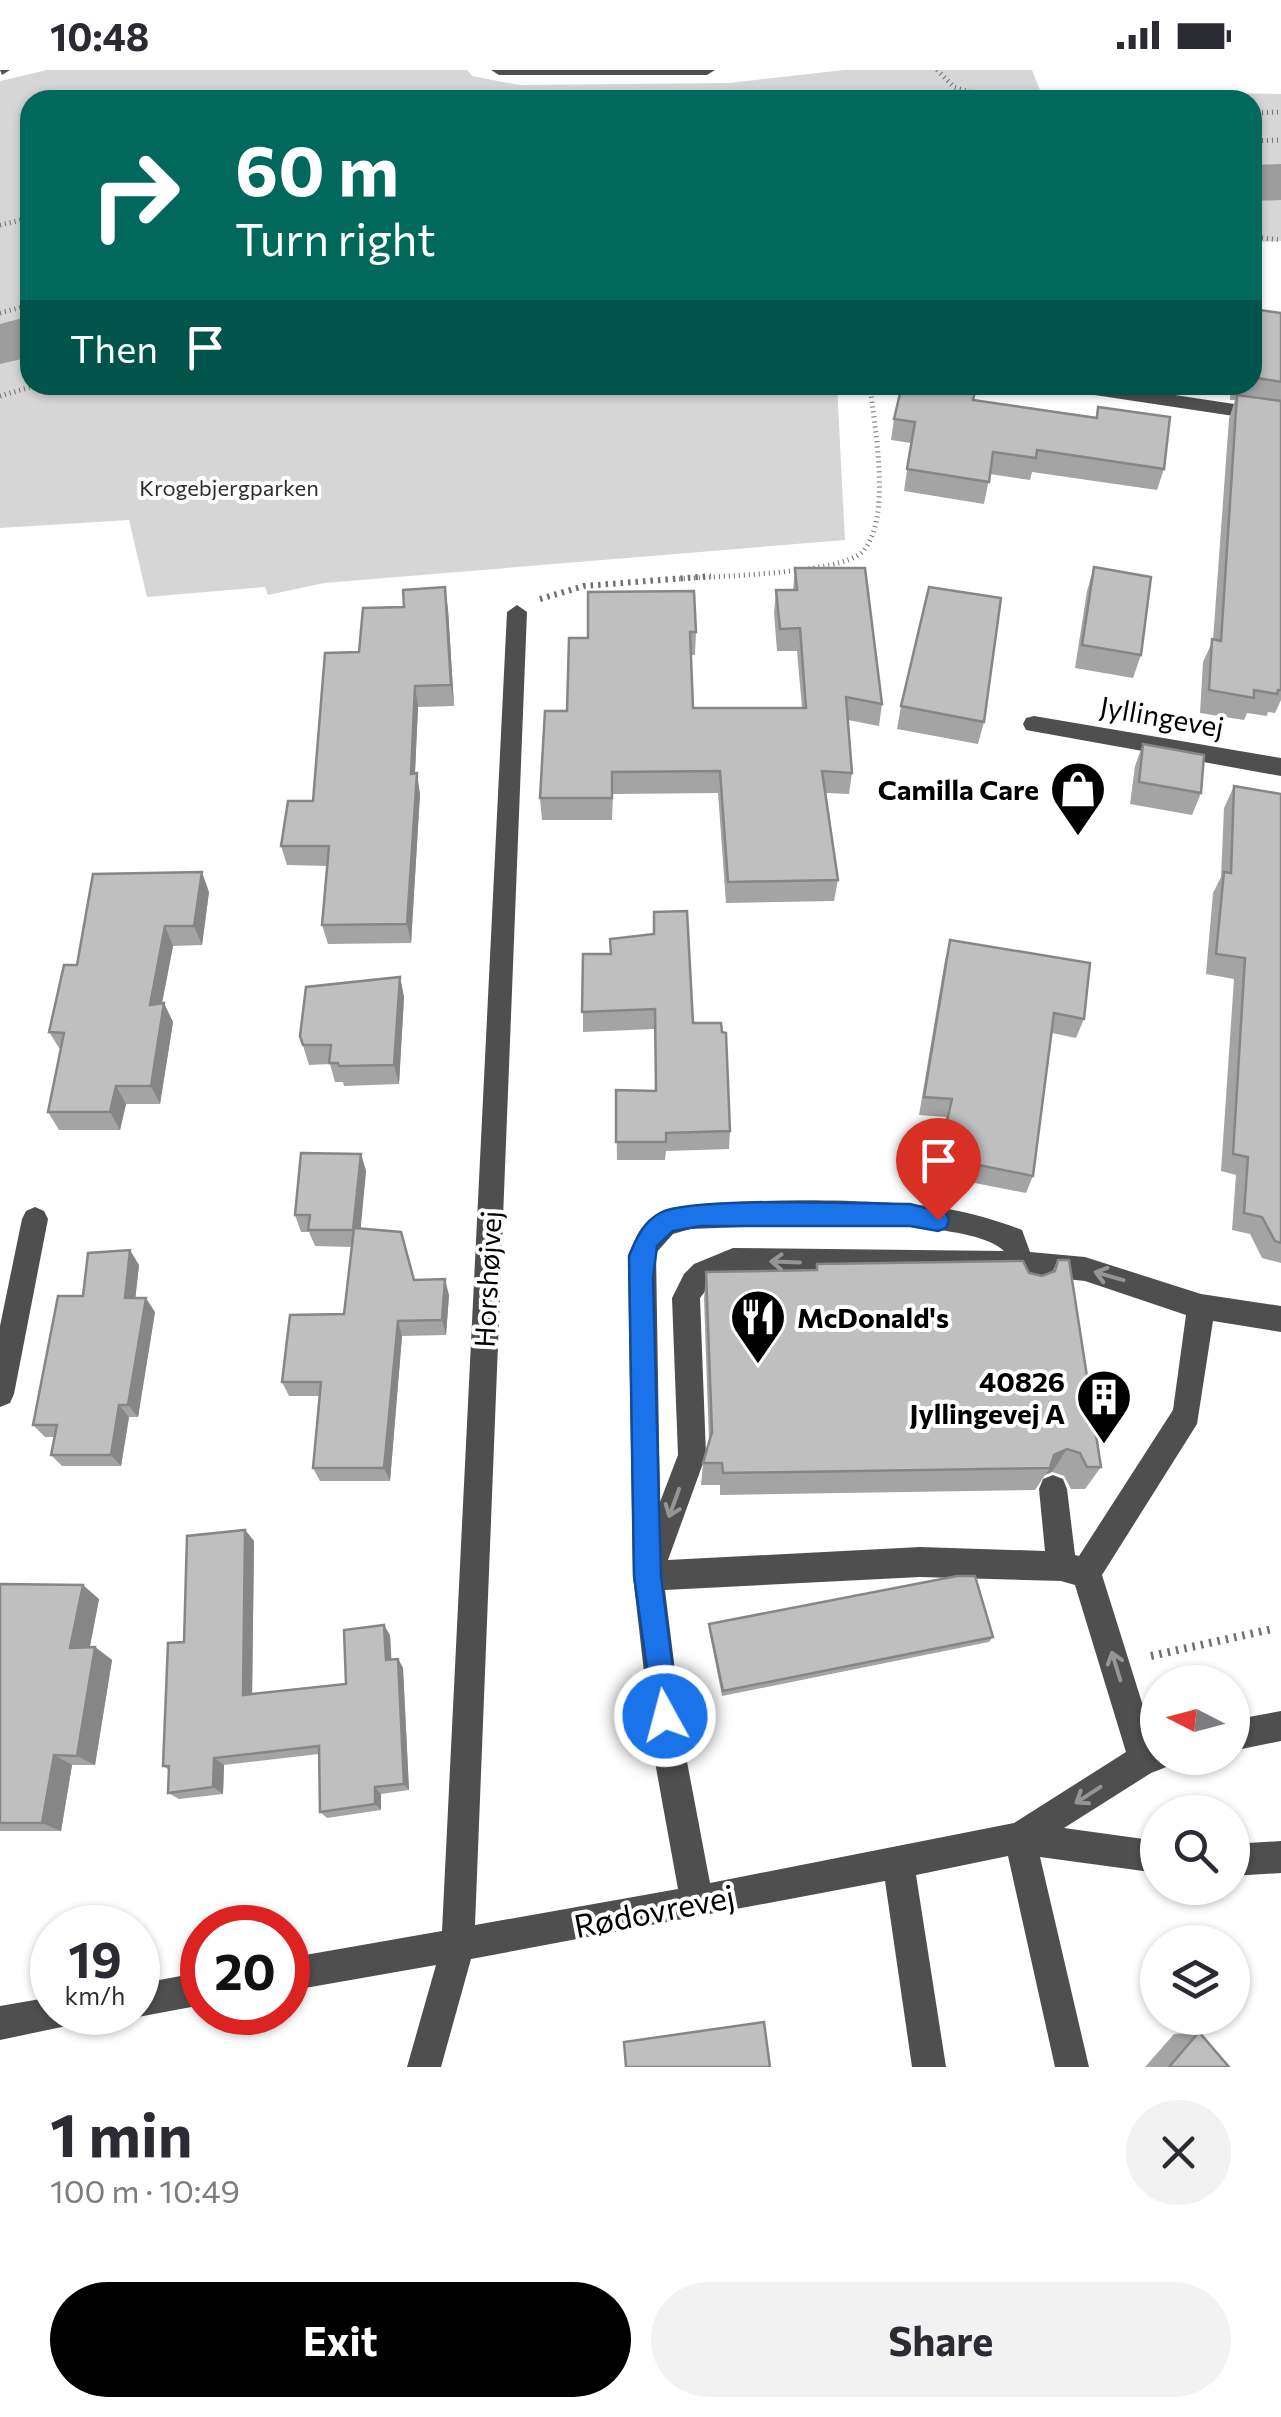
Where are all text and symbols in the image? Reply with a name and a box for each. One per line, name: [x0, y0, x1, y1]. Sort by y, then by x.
text: 10:48: [50, 12, 149, 59]
text: 60 m: [235, 125, 399, 210]
icon: right: [70, 130, 200, 260]
text: Turn right: [235, 210, 436, 265]
icon: arrive: [178, 320, 233, 375]
text: Then: [70, 324, 158, 371]
park label: Krogebjergparken: [139, 474, 319, 501]
street label: Jyllingevej: [1097, 688, 1227, 744]
shop icon: Camilla Care: [1048, 759, 1108, 838]
place label: Camilla Care: [878, 772, 1039, 806]
pin: [896, 1118, 981, 1221]
icon: arrive: [911, 1133, 966, 1188]
street label: Horshøjvej: [466, 1210, 508, 1348]
one-way arrow: [769, 1252, 801, 1271]
one-way arrow: [1093, 1265, 1125, 1284]
restaurant icon: McDonald's: [728, 1287, 788, 1366]
place label: McDonald's: [797, 1300, 949, 1334]
place label: 40826 Jyllingevej A: [909, 1364, 1065, 1430]
building icon: 40826 Jyllingevej A: [1074, 1367, 1134, 1446]
one-way arrow: [664, 1488, 682, 1518]
one-way arrow: [1105, 1650, 1123, 1682]
position arrow: [613, 1664, 717, 1768]
north arrow: [1140, 1665, 1250, 1775]
map controls: [1140, 1665, 1250, 2035]
one-way arrow: [1074, 1784, 1103, 1805]
button: search: [1140, 1795, 1250, 1905]
street label: Rødovrevej: [570, 1875, 738, 1945]
speed limit sign: 20: [180, 1905, 310, 2035]
button: layers: [1140, 1925, 1250, 2035]
text: 19: [68, 1927, 122, 1988]
text: km/h: [65, 1980, 125, 2010]
text: 1 min: [50, 2096, 192, 2169]
button: close: [1126, 2100, 1231, 2205]
text: 100 m · 10:49: [50, 2170, 240, 2210]
button: Exit: [50, 2282, 631, 2397]
button: Share: [651, 2282, 1231, 2397]

